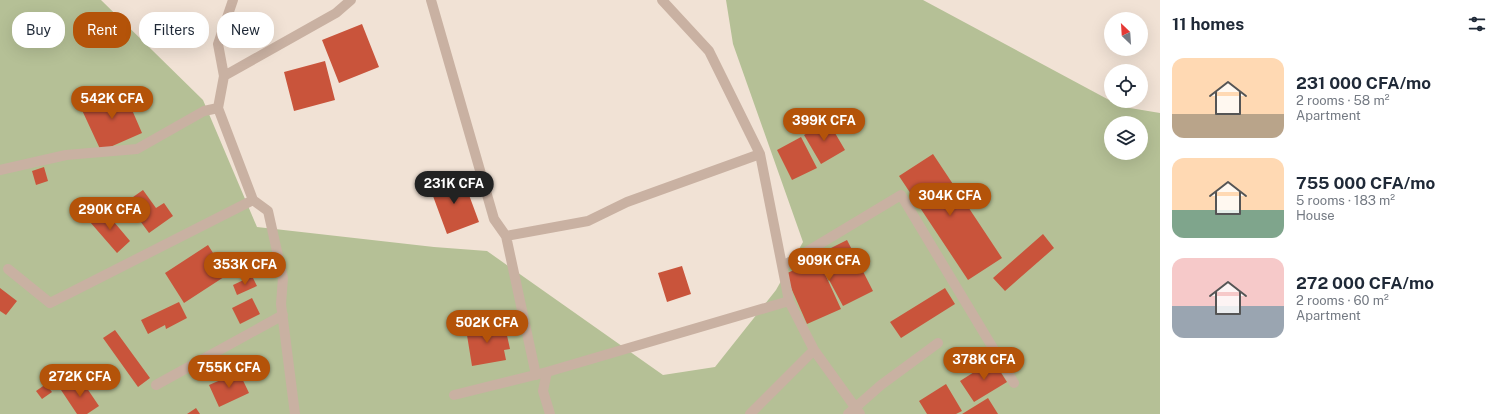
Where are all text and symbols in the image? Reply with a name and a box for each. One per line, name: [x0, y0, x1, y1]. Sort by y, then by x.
chip: Buy: [12, 12, 65, 48]
chip: Rent: [73, 12, 131, 48]
chip: Filters: [139, 12, 209, 48]
chip: New: [217, 12, 274, 48]
north arrow: [1104, 12, 1148, 56]
map controls: [1104, 12, 1148, 160]
icon: filters: [1466, 13, 1488, 35]
text: 11 homes: [1172, 14, 1244, 34]
button: locate: [1104, 64, 1148, 108]
text: 231 000 CFA/mo: [1296, 73, 1431, 93]
icon: home: [1204, 74, 1252, 122]
pin: 542K CFA: [71, 86, 153, 120]
text: 542K CFA: [80, 91, 144, 106]
text: 2 rooms · 58 m²: [1296, 93, 1389, 108]
pin: 399K CFA: [783, 108, 865, 142]
text: Apartment: [1296, 108, 1361, 123]
text: 399K CFA: [792, 113, 856, 128]
button: layers: [1104, 116, 1148, 160]
pin: 231K CFA: [413, 171, 495, 205]
text: 755 000 CFA/mo: [1296, 173, 1435, 193]
icon: home: [1204, 174, 1252, 222]
text: 231K CFA: [424, 176, 484, 191]
pin: 304K CFA: [909, 183, 991, 217]
text: 304K CFA: [918, 188, 982, 203]
text: 5 rooms · 183 m²: [1296, 193, 1395, 208]
pin: 290K CFA: [69, 197, 151, 231]
text: 290K CFA: [78, 202, 142, 217]
text: House: [1296, 208, 1335, 223]
pin: 909K CFA: [788, 248, 870, 282]
pin: 353K CFA: [204, 252, 286, 286]
text: 909K CFA: [797, 253, 861, 268]
text: 353K CFA: [213, 257, 277, 272]
text: 272 000 CFA/mo: [1296, 273, 1434, 293]
icon: home: [1204, 274, 1252, 322]
text: 2 rooms · 60 m²: [1296, 293, 1389, 308]
text: Apartment: [1296, 308, 1361, 323]
pin: 502K CFA: [446, 310, 528, 344]
text: 502K CFA: [455, 315, 519, 330]
pin: 378K CFA: [943, 347, 1025, 381]
text: 378K CFA: [952, 352, 1016, 367]
pin: 755K CFA: [188, 355, 270, 389]
text: 755K CFA: [197, 360, 261, 375]
pin: 272K CFA: [39, 364, 121, 398]
text: 272K CFA: [49, 369, 111, 384]

